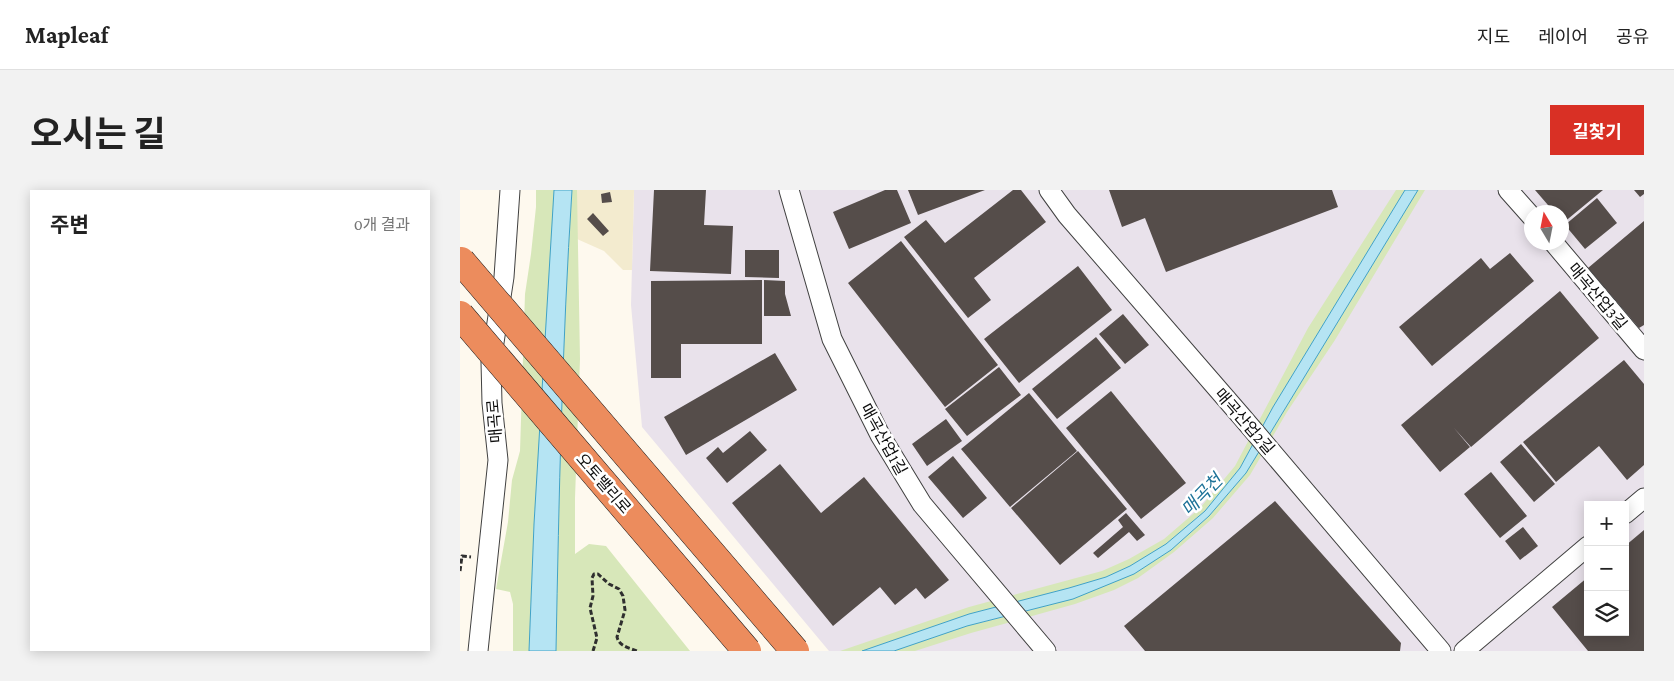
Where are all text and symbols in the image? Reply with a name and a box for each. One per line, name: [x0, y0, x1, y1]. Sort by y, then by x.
text: Mapleaf: [25, 21, 108, 48]
text: 지도: [1477, 27, 1510, 47]
text: 레이어: [1538, 27, 1588, 47]
text: 공유: [1616, 27, 1649, 47]
button: 길찾기: [1550, 105, 1644, 155]
text: 오시는 길: [30, 115, 166, 154]
north arrow: [1524, 205, 1569, 250]
text: 주변: [50, 213, 89, 237]
text: 0개 결과: [354, 216, 410, 233]
street label: 매곡산업3길: [1565, 260, 1630, 333]
street label: 매곡산업2길: [1212, 385, 1278, 458]
street label: 매곡로: [484, 398, 505, 444]
street label: 매곡산업1길: [857, 401, 910, 478]
street label: 오토밸리로: [573, 450, 634, 517]
water label: 매곡천: [1178, 468, 1228, 520]
map controls: [1584, 501, 1629, 636]
button: +: [1584, 501, 1629, 546]
button: −: [1584, 546, 1629, 591]
button: layers: [1584, 591, 1629, 636]

